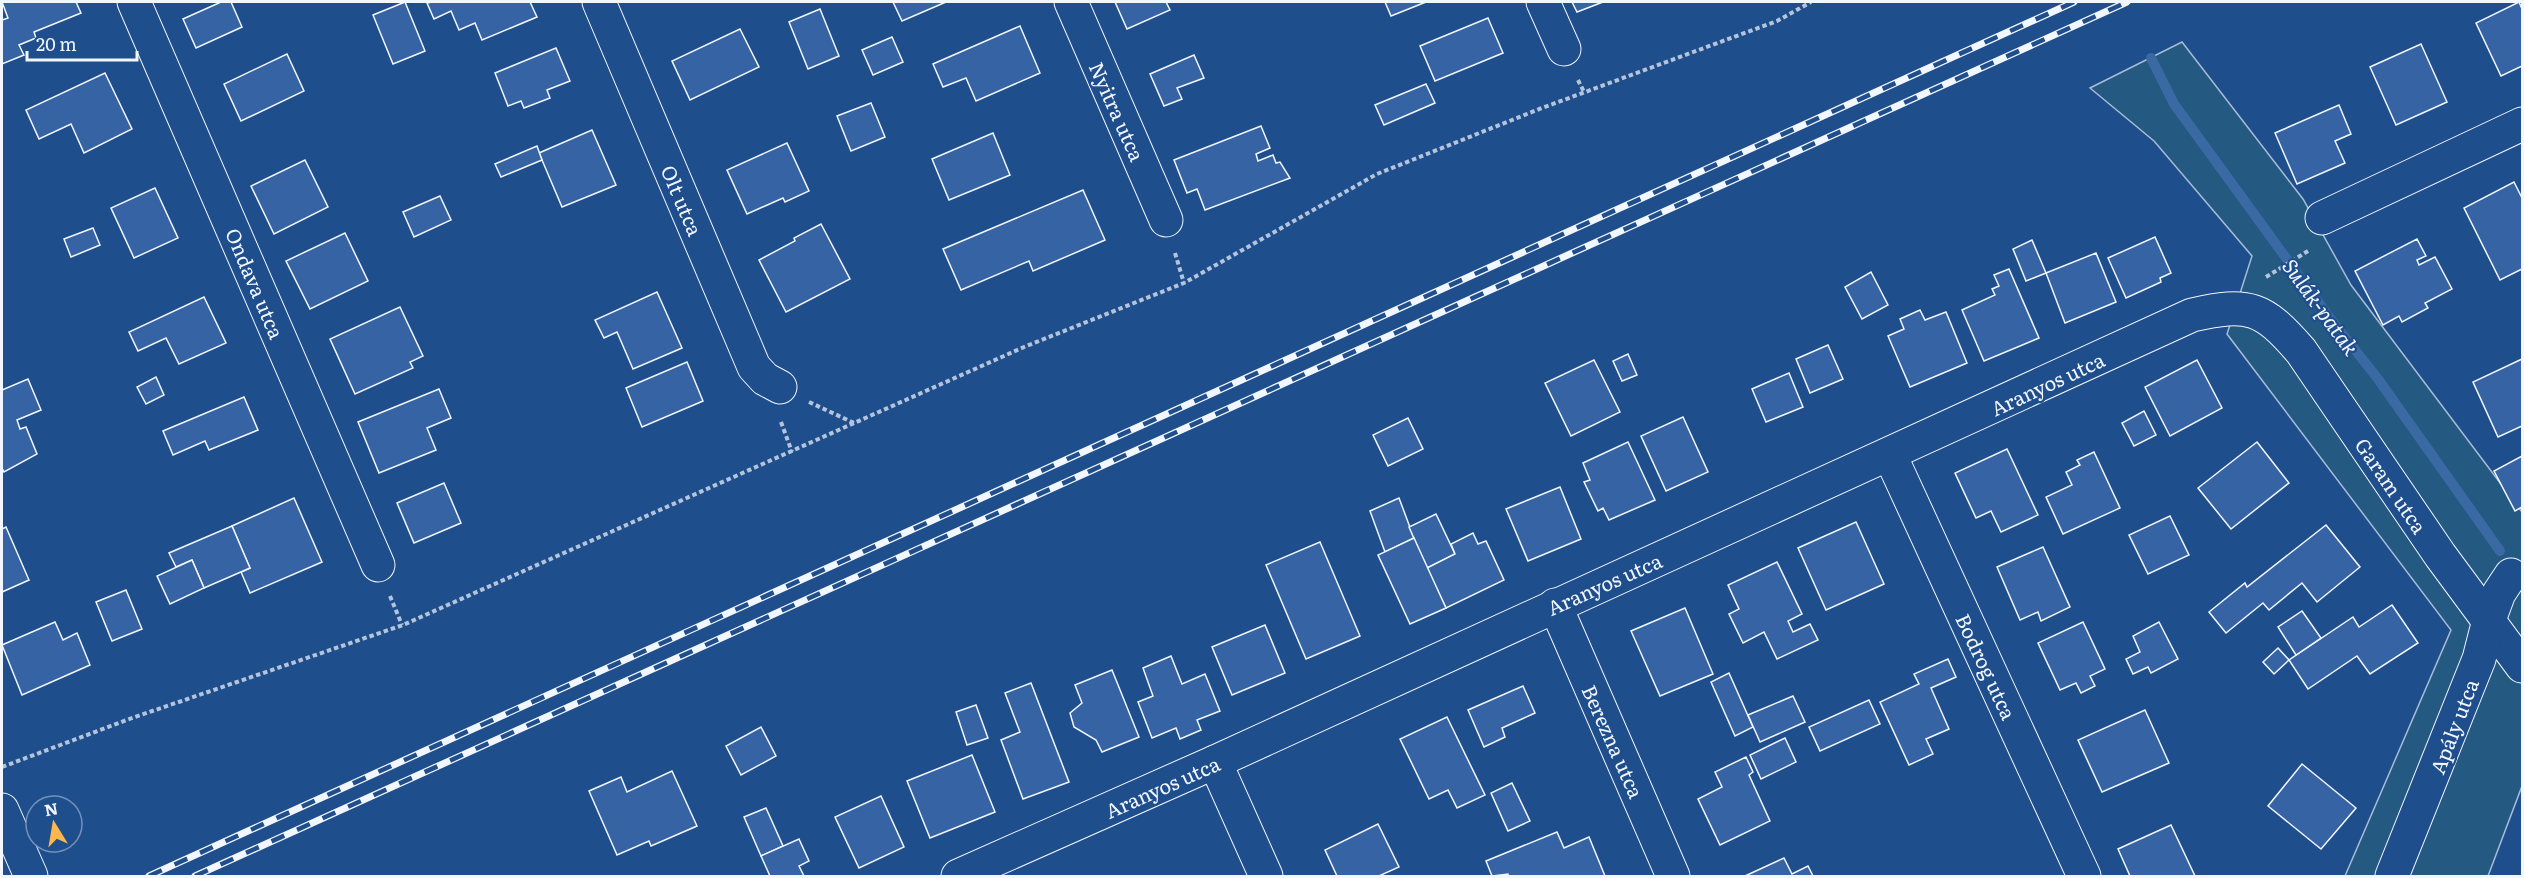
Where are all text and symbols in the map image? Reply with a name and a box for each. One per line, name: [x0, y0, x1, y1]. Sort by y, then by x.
scale bar: [27, 24, 136, 62]
text: 20 m: [36, 30, 77, 57]
street label: Nyitra utca: [1083, 57, 1153, 166]
street label: Olt utca: [655, 160, 711, 240]
street label: Ondava utca: [219, 223, 293, 343]
water label: Sulák-patak: [2276, 251, 2368, 361]
street label: Aranyos utca: [1985, 343, 2109, 423]
street label: Garam utca: [2349, 431, 2435, 539]
street label: Aranyos utca: [1542, 544, 1666, 622]
street label: Bodrog utca: [1949, 608, 2025, 724]
street label: Apály utca: [2421, 674, 2485, 778]
street label: Berezna utca: [1576, 679, 1653, 803]
street label: Aranyos utca: [1100, 747, 1224, 825]
north arrow: [24, 794, 84, 854]
text: N: [42, 795, 60, 821]

